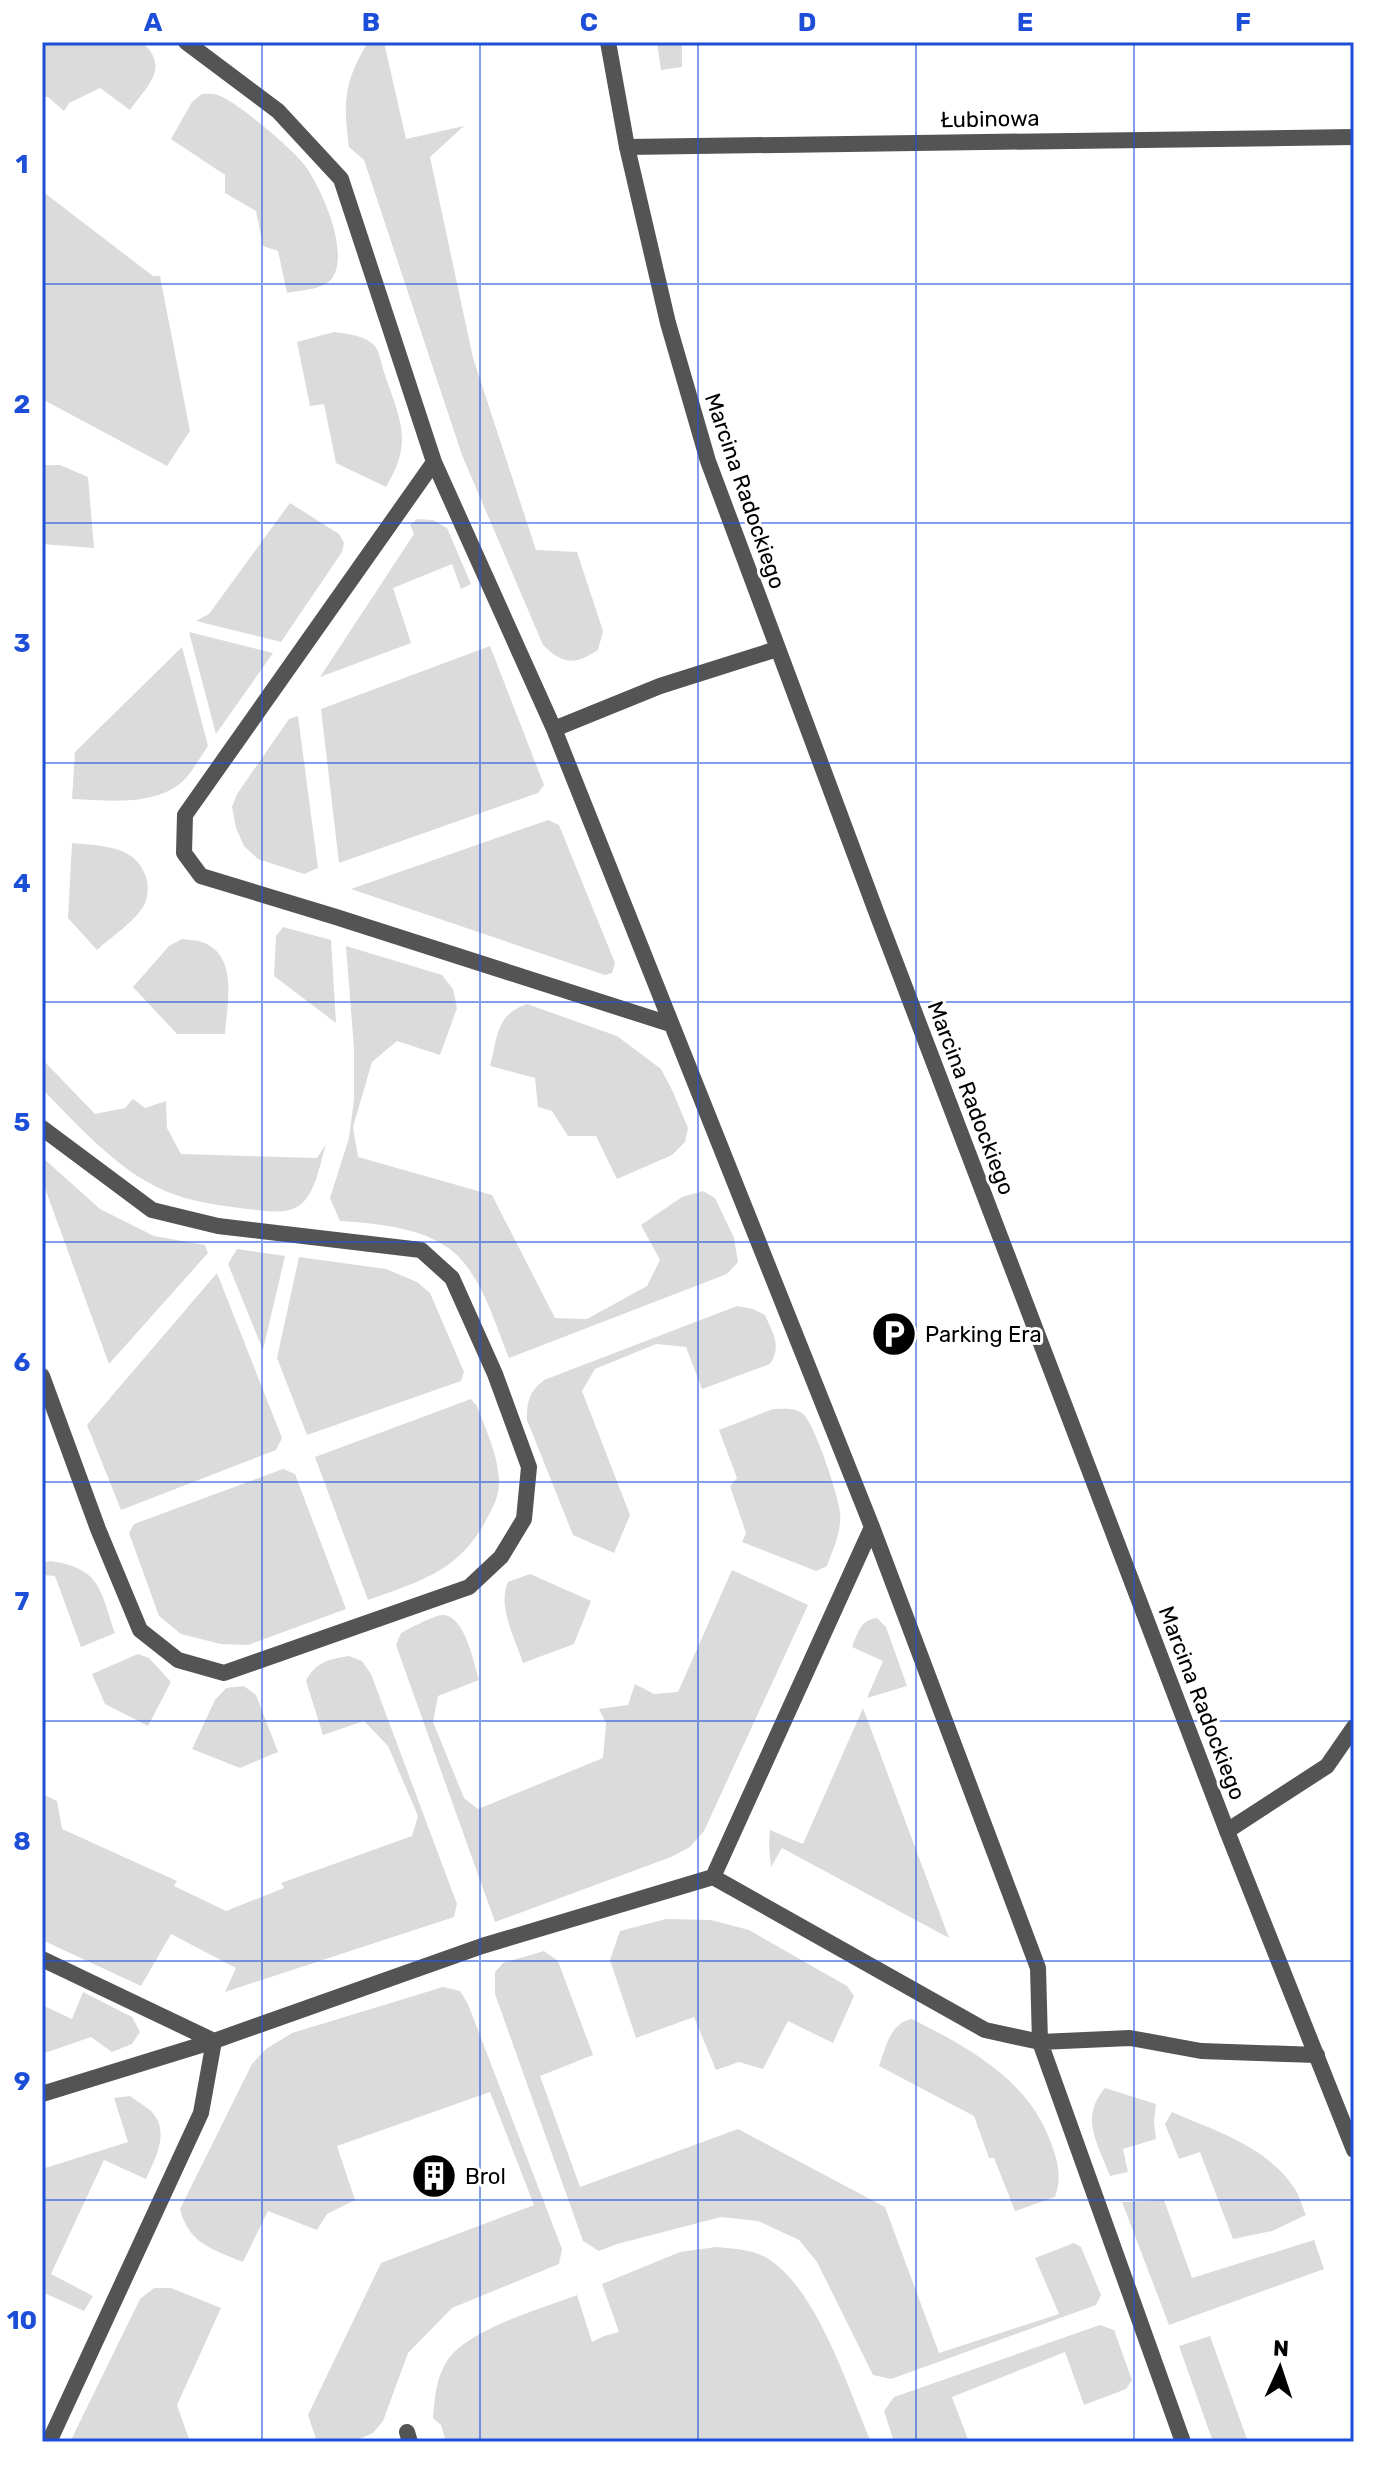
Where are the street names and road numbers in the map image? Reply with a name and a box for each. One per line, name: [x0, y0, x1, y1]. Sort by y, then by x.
street label: Łubinowa: [940, 105, 1040, 133]
street label: Marcina Radockiego: [699, 390, 791, 592]
street label: Marcina Radockiego: [922, 997, 1020, 1199]
street label: Marcina Radockiego: [1153, 1602, 1251, 1804]

